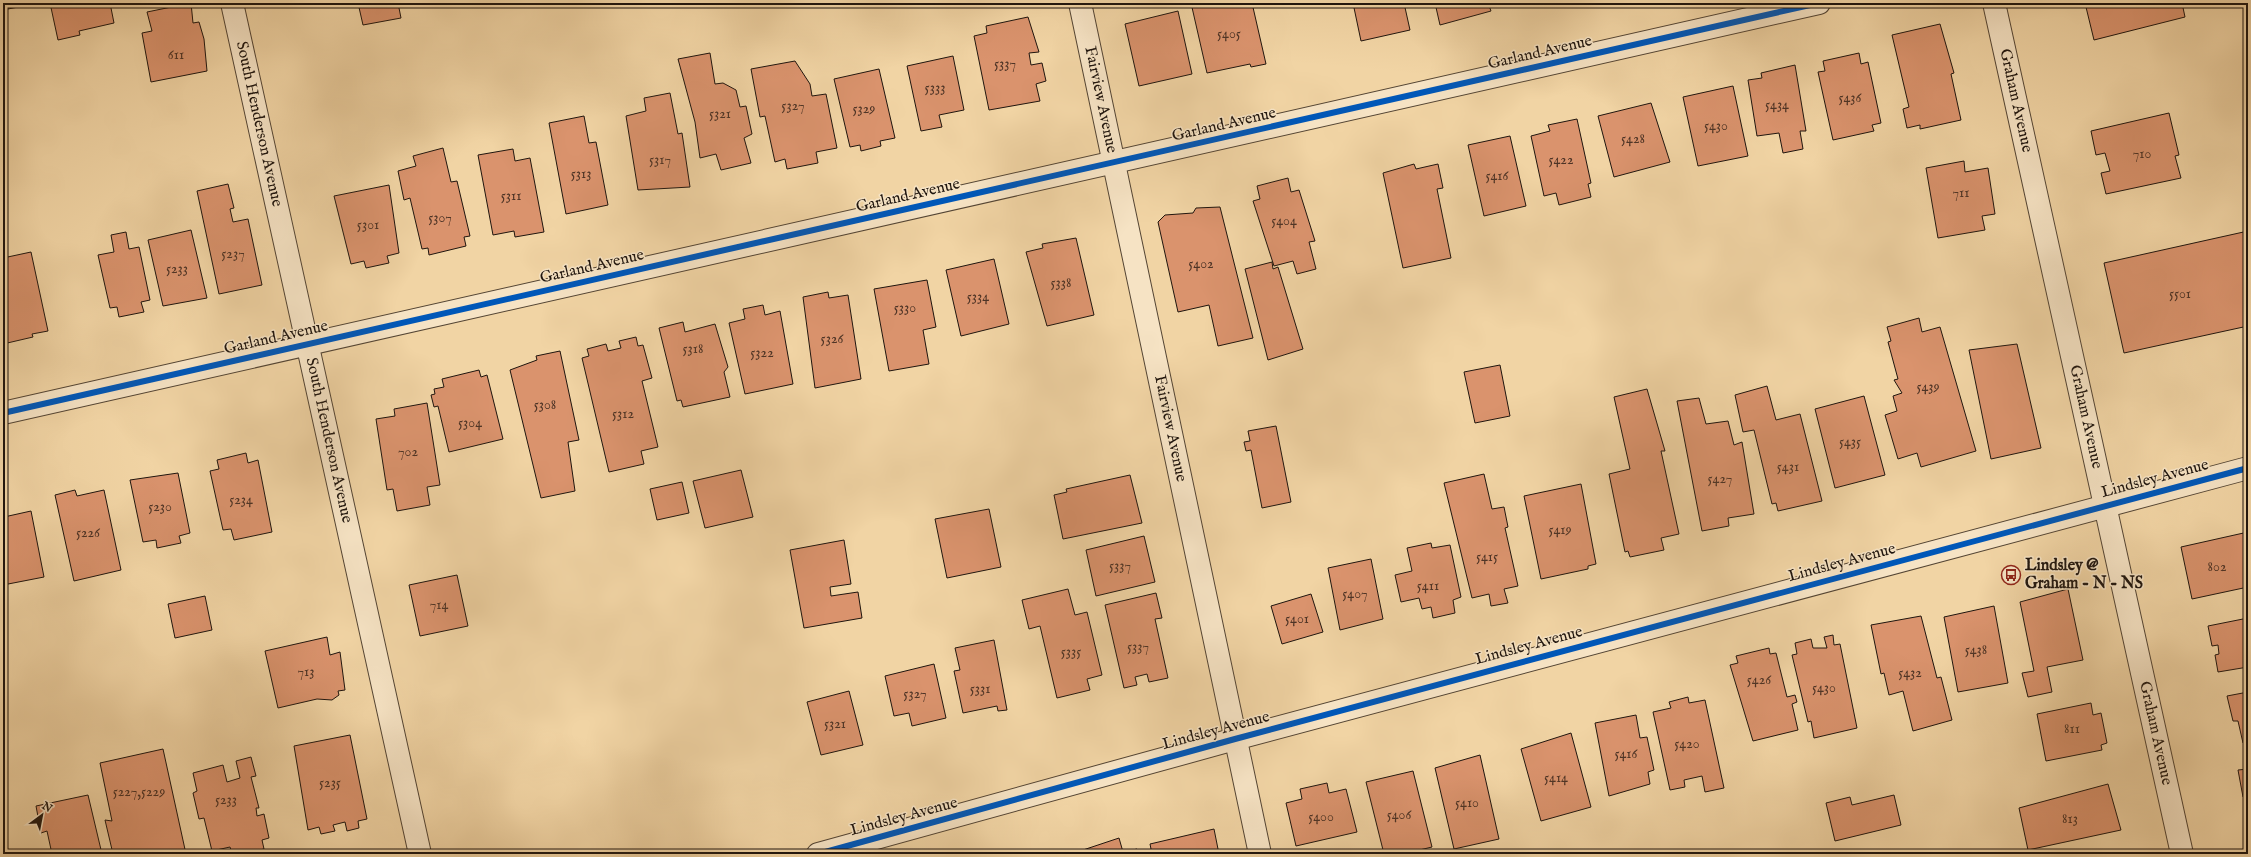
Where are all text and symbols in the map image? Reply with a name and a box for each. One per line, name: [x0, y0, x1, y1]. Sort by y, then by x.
house number: 5405: [1217, 25, 1241, 43]
street label: Garland Avenue: [1486, 31, 1594, 75]
street label: South Henderson Avenue: [231, 39, 287, 209]
street label: Fairview Avenue: [1079, 45, 1122, 155]
house number: 611: [168, 46, 184, 64]
street label: Graham Avenue: [1994, 47, 2037, 154]
house number: 5337: [994, 55, 1016, 73]
house number: 5333: [925, 79, 945, 97]
house number: 5436: [1838, 89, 1863, 107]
house number: 5434: [1765, 96, 1789, 114]
house number: 5327: [781, 97, 805, 115]
house number: 5329: [853, 100, 875, 118]
street label: Garland Avenue: [1170, 103, 1278, 147]
house number: 5321: [709, 105, 731, 123]
house number: 5430: [1704, 117, 1728, 135]
house number: 5428: [1621, 130, 1645, 148]
house number: 710: [2133, 145, 2151, 163]
house number: 5317: [649, 151, 671, 169]
house number: 5422: [1548, 151, 1574, 169]
house number: 5313: [571, 165, 591, 183]
house number: 5416: [1486, 167, 1510, 185]
street label: Garland Avenue: [854, 174, 962, 218]
house number: 711: [1953, 184, 1969, 202]
house number: 5311: [501, 187, 521, 205]
house number: 5307: [428, 209, 452, 227]
house number: 5404: [1271, 212, 1297, 230]
house number: 5301: [357, 216, 379, 234]
house number: 5237: [221, 245, 245, 263]
street label: Garland Avenue: [538, 245, 646, 289]
house number: 5402: [1188, 255, 1214, 273]
house number: 5233: [166, 260, 188, 278]
house number: 5338: [1050, 274, 1072, 292]
house number: 5501: [2169, 285, 2191, 303]
house number: 5334: [967, 288, 989, 306]
house number: 5330: [894, 299, 916, 317]
street label: Garland Avenue: [222, 316, 330, 360]
house number: 5326: [821, 330, 844, 348]
house number: 5318: [682, 340, 704, 358]
house number: 5322: [750, 344, 774, 362]
street label: South Henderson Avenue: [301, 356, 357, 525]
street label: Graham Avenue: [2064, 363, 2107, 471]
street label: Fairview Avenue: [1149, 373, 1191, 484]
house number: 5439: [1916, 378, 1940, 396]
house number: 5308: [534, 396, 556, 414]
house number: 5312: [612, 405, 634, 423]
house number: 5304: [458, 414, 482, 432]
house number: 5435: [1839, 433, 1861, 451]
house number: 702: [398, 443, 418, 461]
street label: Lindsley Avenue: [2099, 455, 2211, 503]
house number: 5431: [1777, 458, 1799, 476]
house number: 5427: [1708, 470, 1732, 488]
house number: 5234: [229, 491, 253, 509]
house number: 5230: [148, 498, 172, 516]
house number: 5419: [1548, 521, 1572, 539]
house number: 5226: [76, 524, 101, 542]
street label: Lindsley Avenue: [1786, 539, 1898, 587]
house number: 5415: [1476, 548, 1498, 566]
place label: Lindsley @ Graham - N - NS: [2025, 556, 2143, 594]
house number: 5337: [1109, 557, 1131, 575]
house number: 802: [2208, 558, 2227, 576]
bus stop icon: Lindsley @ Graham - N - NS: [2000, 564, 2022, 586]
house number: 5411: [1417, 577, 1439, 595]
house number: 5407: [1342, 585, 1368, 603]
house number: 714: [430, 596, 448, 614]
house number: 5401: [1285, 610, 1309, 628]
street label: Lindsley Avenue: [1473, 622, 1585, 670]
house number: 5337: [1127, 638, 1149, 656]
house number: 5438: [1965, 641, 1987, 659]
house number: 5335: [1061, 643, 1081, 661]
house number: 713: [298, 663, 315, 681]
house number: 5432: [1898, 664, 1922, 682]
house number: 5426: [1747, 671, 1772, 689]
house number: 5430: [1812, 679, 1836, 697]
house number: 5331: [970, 680, 990, 698]
street label: Graham Avenue: [2134, 680, 2177, 787]
house number: 5327: [903, 685, 927, 703]
street label: Lindsley Avenue: [1160, 707, 1272, 755]
house number: 5321: [824, 715, 846, 733]
house number: 811: [2064, 720, 2080, 738]
house number: 5420: [1674, 735, 1700, 753]
house number: 5416: [1615, 745, 1639, 763]
house number: 5414: [1544, 769, 1568, 787]
house number: 5235: [319, 774, 341, 792]
house number: 5227,5229: [113, 783, 165, 801]
house number: 5233: [215, 791, 237, 809]
street label: Lindsley Avenue: [848, 793, 960, 841]
house number: 5410: [1455, 794, 1479, 812]
north arrow: [22, 795, 62, 835]
text: N: [38, 798, 55, 816]
house number: 5406: [1387, 806, 1412, 824]
house number: 5400: [1308, 808, 1334, 826]
house number: 813: [2062, 810, 2078, 828]

